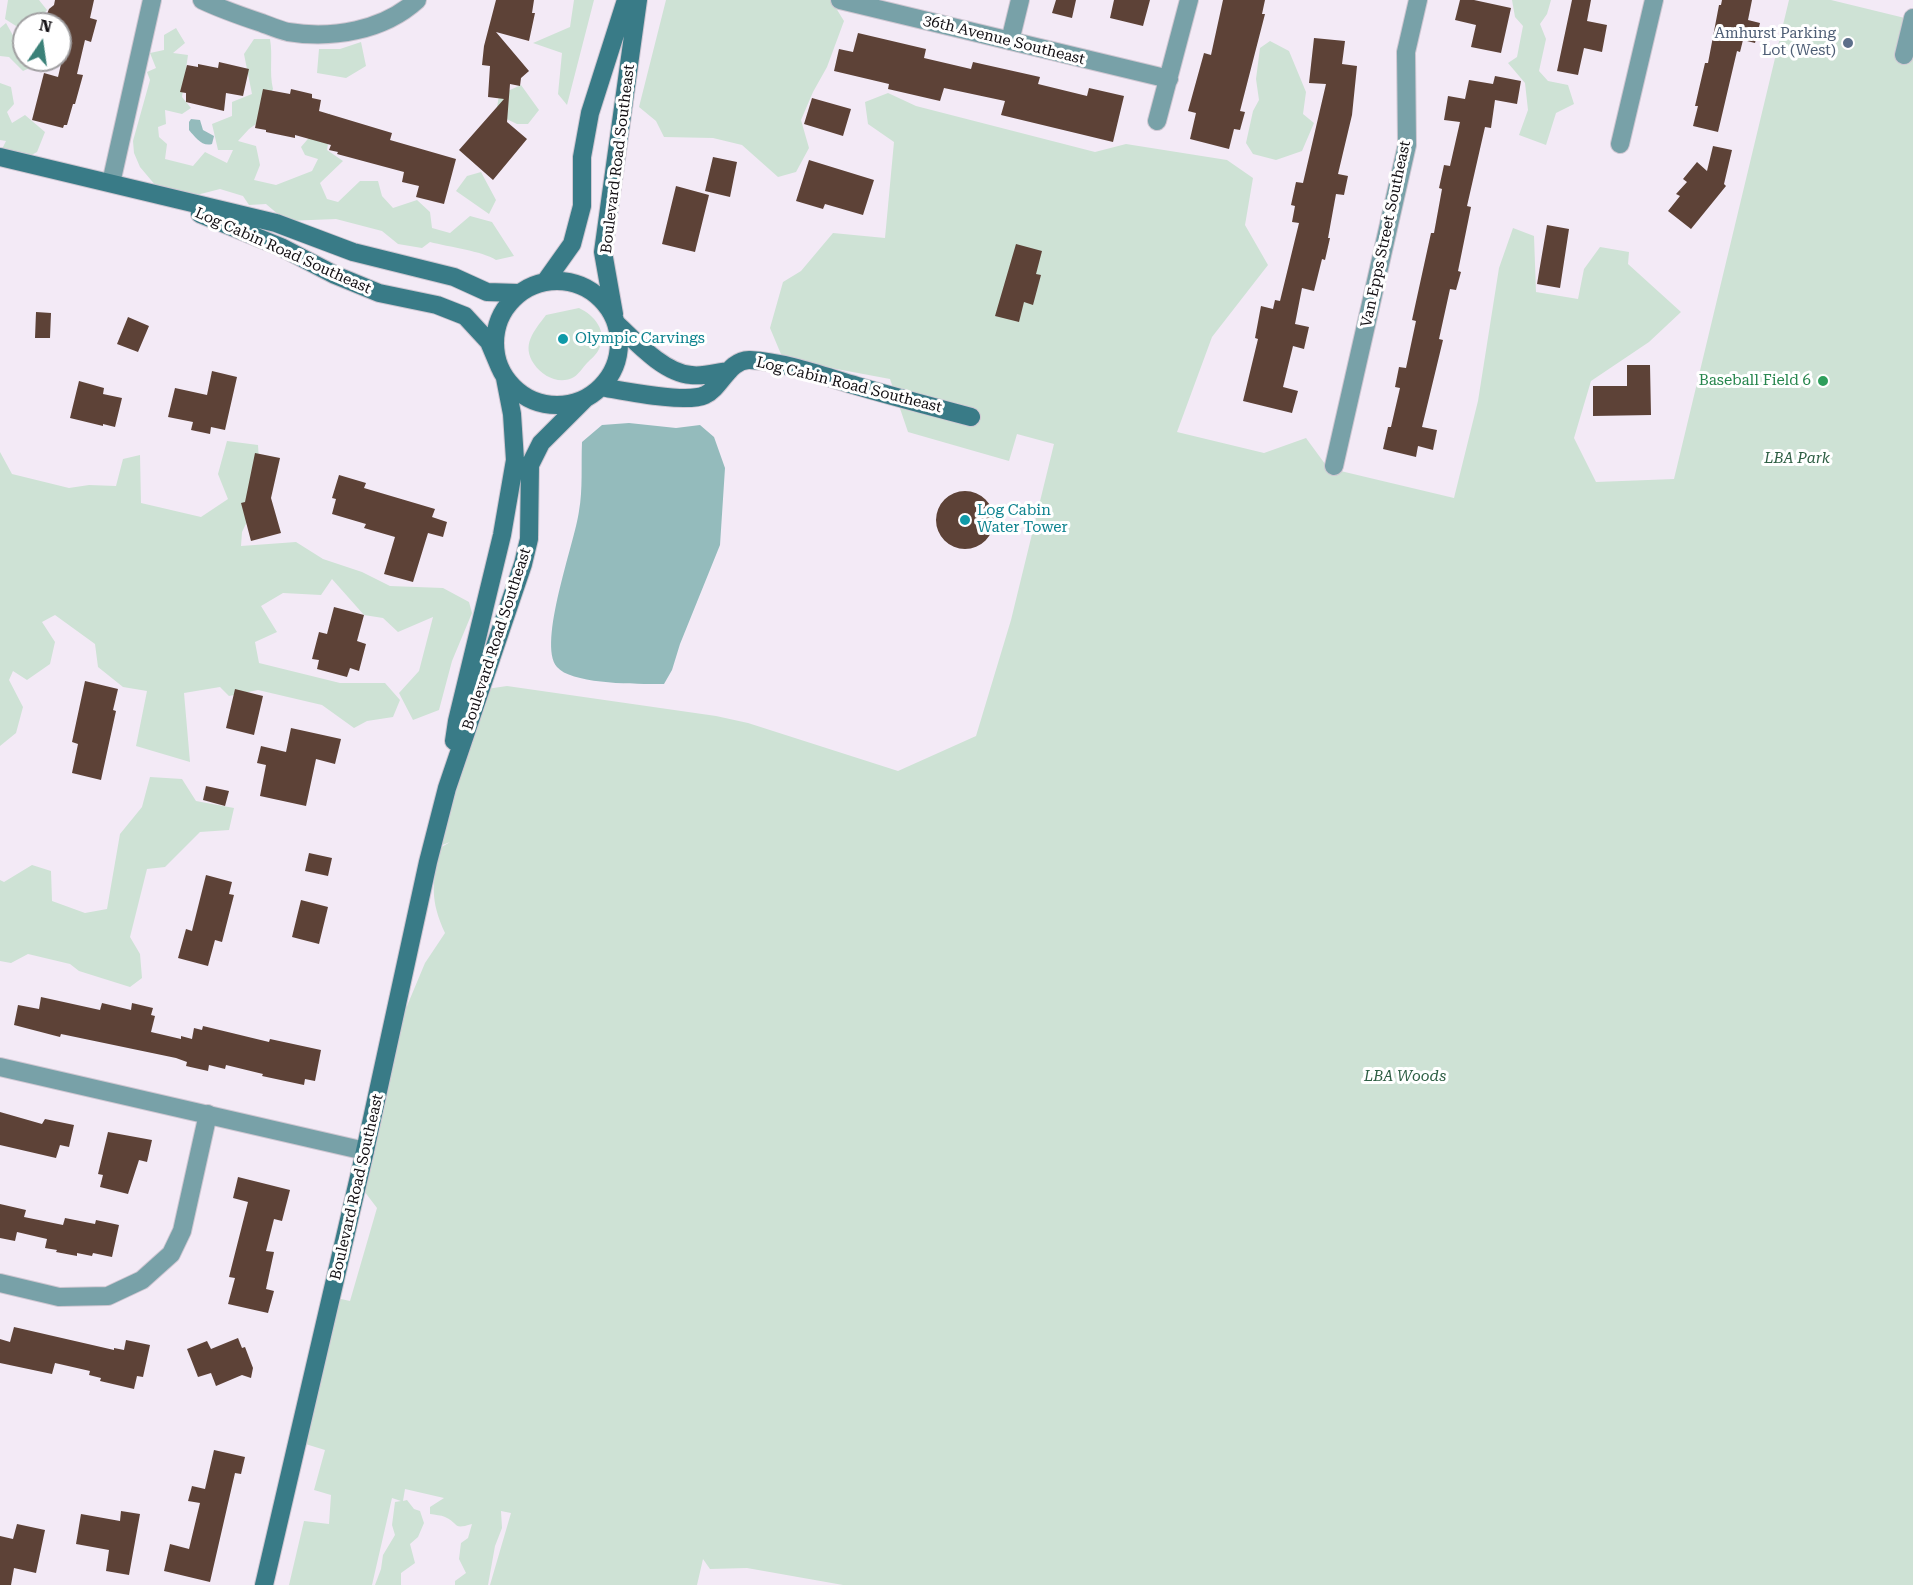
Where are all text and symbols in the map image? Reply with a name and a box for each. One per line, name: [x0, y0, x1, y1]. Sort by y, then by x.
street label: 36th Avenue Southeast: [921, 11, 1087, 69]
north arrow: [12, 12, 72, 72]
text: N: [38, 15, 54, 37]
place label: Amhurst Parking Lot (West): [1714, 25, 1836, 60]
marker: Amhurst Parking Lot (West): [1841, 36, 1855, 50]
street label: Boulevard Road Southeast: [597, 63, 639, 255]
street label: Van Epps Street Southeast: [1357, 139, 1415, 329]
street label: Log Cabin Road Southeast: [192, 204, 374, 298]
place label: Olympic Carvings: [575, 330, 705, 348]
marker: Olympic Carvings: [556, 332, 570, 346]
street label: Log Cabin Road Southeast: [754, 353, 944, 417]
place label: Baseball Field 6: [1699, 372, 1811, 390]
marker: Baseball Field 6: [1816, 374, 1830, 388]
park label: LBA Park: [1764, 450, 1830, 468]
place label: Log Cabin Water Tower: [977, 502, 1068, 537]
marker: Log Cabin Water Tower: [958, 513, 972, 527]
street label: Boulevard Road Southeast: [459, 546, 535, 732]
park label: LBA Woods: [1364, 1068, 1446, 1086]
street label: Boulevard Road Southeast: [327, 1092, 387, 1282]

